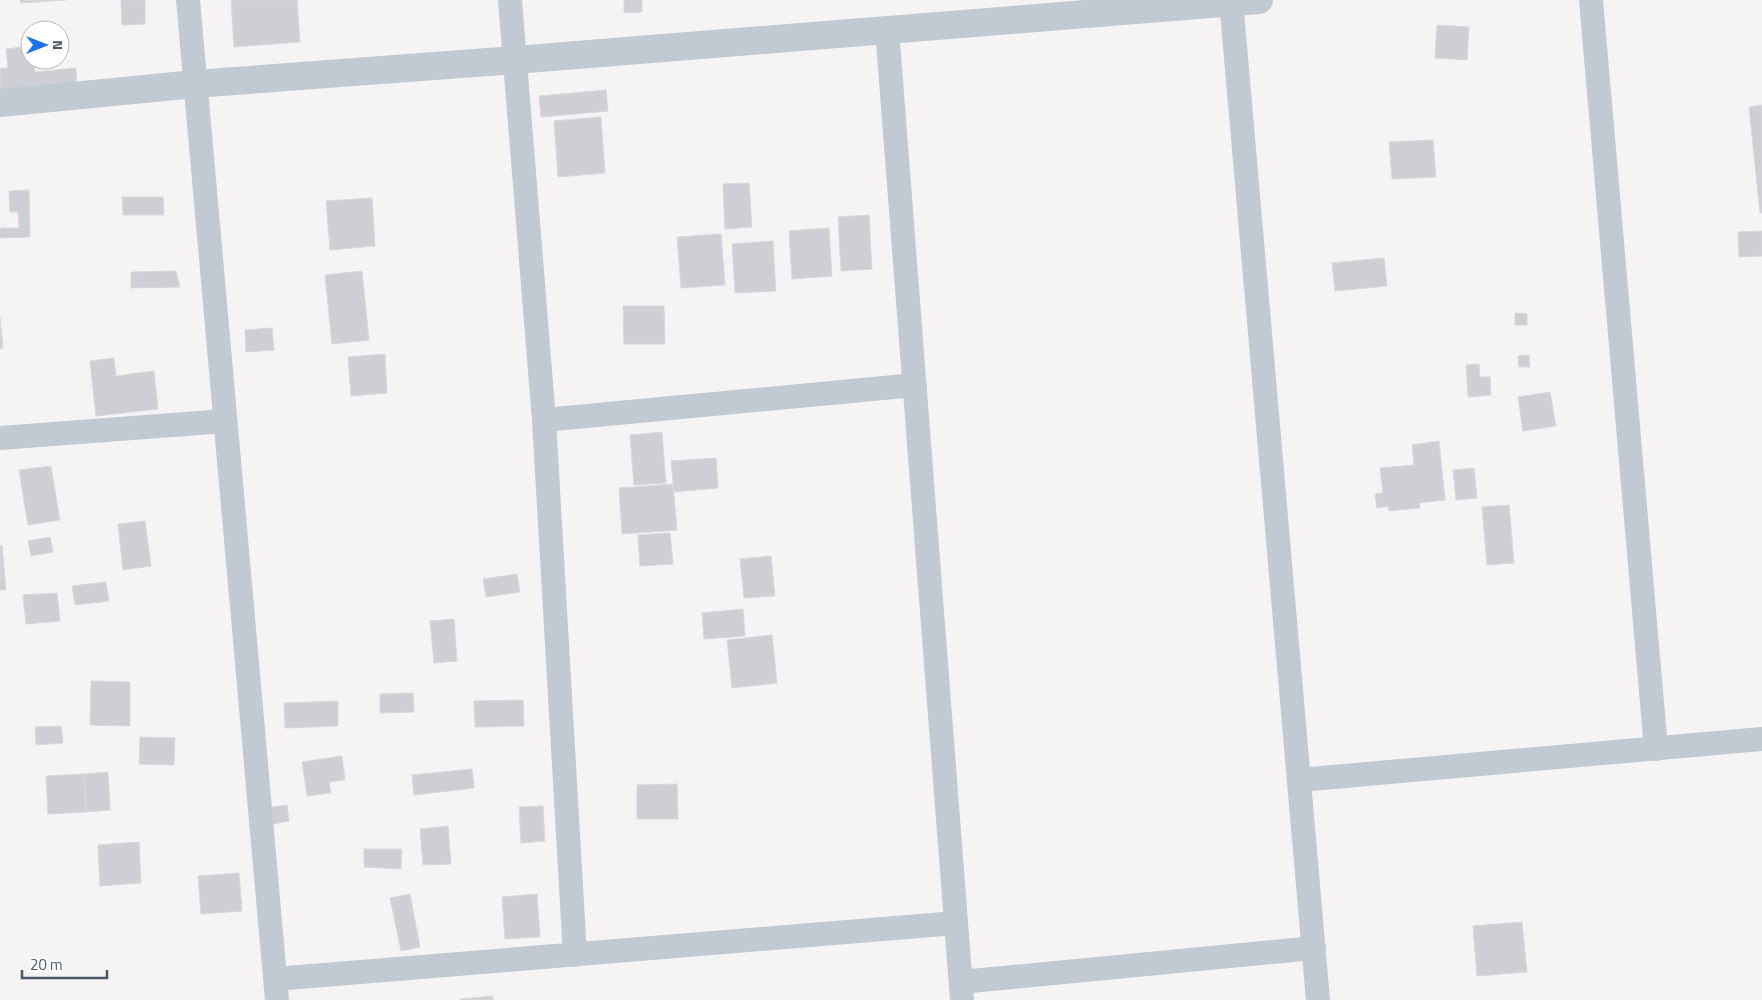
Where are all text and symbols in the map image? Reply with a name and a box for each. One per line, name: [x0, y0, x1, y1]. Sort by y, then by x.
north arrow: [20, 20, 70, 70]
text: N: [48, 40, 69, 50]
scale bar: [22, 948, 108, 980]
text: 20 m: [30, 953, 63, 976]

